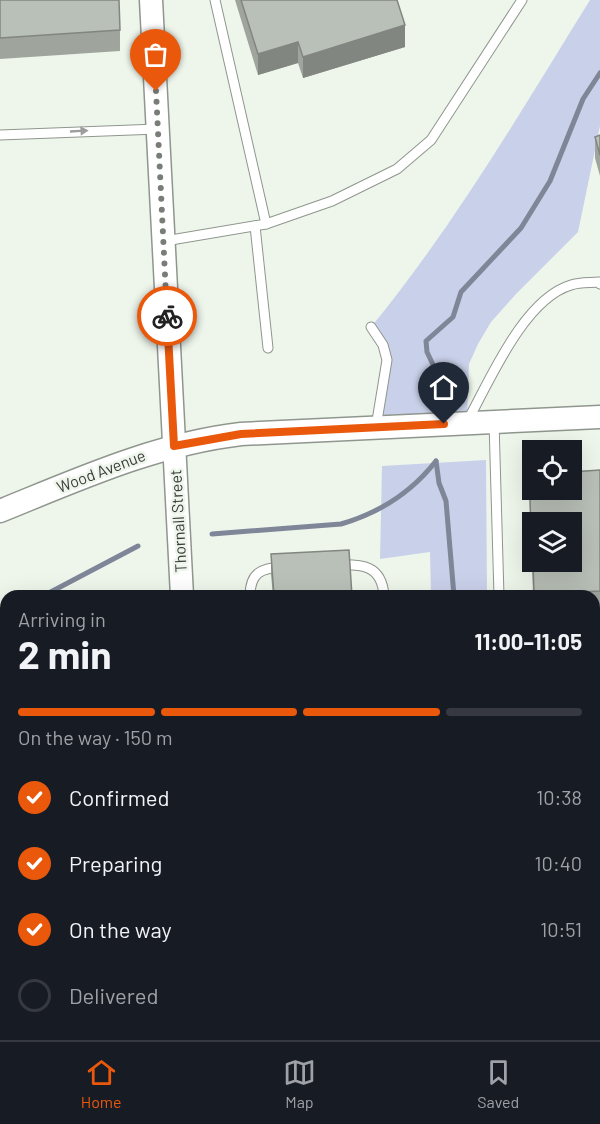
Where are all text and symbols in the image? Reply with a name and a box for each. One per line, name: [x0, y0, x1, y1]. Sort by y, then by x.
pin: [130, 29, 181, 91]
icon: bag: [139, 38, 172, 71]
one-way arrow: [69, 127, 88, 136]
courier: [137, 286, 197, 346]
icon: bike: [151, 300, 184, 333]
pin: [418, 362, 469, 424]
icon: home: [427, 371, 460, 404]
map controls: [522, 440, 582, 572]
button: locate: [522, 440, 582, 500]
street label: Wood Avenue: [54, 445, 148, 496]
street label: Thornall Street: [165, 469, 190, 573]
button: layers: [522, 512, 582, 572]
text: Arriving in: [18, 607, 106, 631]
text: 11:00–11:05: [475, 628, 582, 654]
text: 2 min: [18, 630, 111, 677]
text: On the way · 150 m: [18, 725, 173, 749]
icon: check: [18, 781, 51, 814]
text: Confirmed: [69, 784, 169, 810]
text: 10:38: [536, 785, 582, 809]
icon: check: [18, 847, 51, 880]
text: Preparing: [69, 850, 162, 876]
text: 10:40: [535, 851, 582, 875]
icon: check: [18, 913, 51, 946]
text: On the way: [69, 916, 172, 942]
text: 10:51: [540, 917, 582, 941]
text: Delivered: [69, 982, 158, 1008]
tab: Home: [81, 1056, 122, 1111]
tab: Map: [283, 1056, 316, 1111]
tab: Saved: [477, 1056, 519, 1111]

